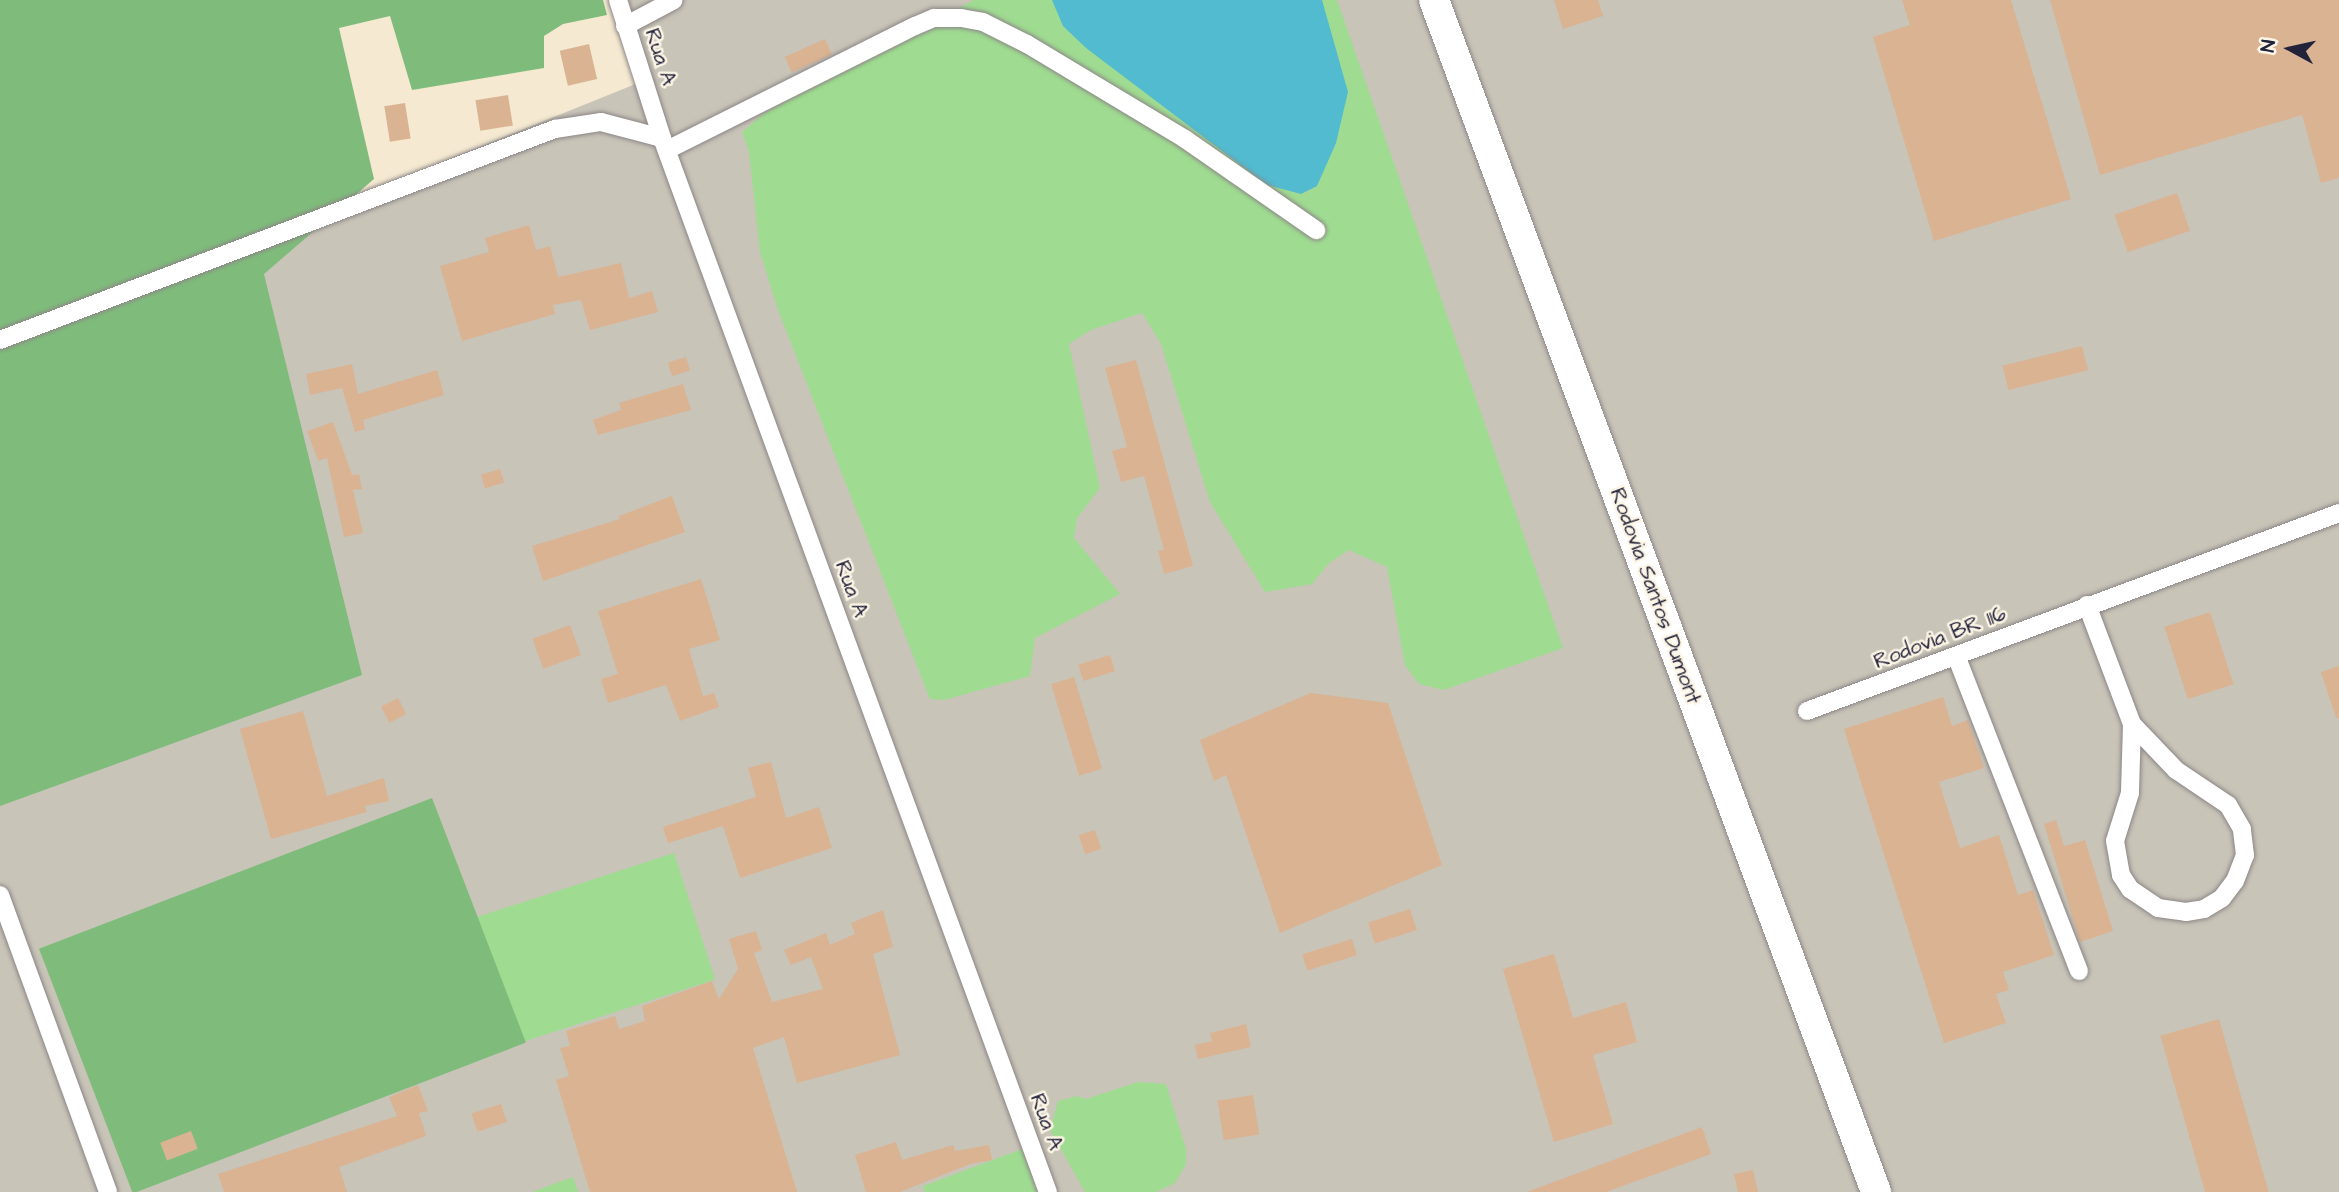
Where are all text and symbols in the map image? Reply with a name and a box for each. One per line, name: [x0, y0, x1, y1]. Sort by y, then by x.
north arrow: [2255, 14, 2325, 84]
street label: Rua A: [639, 25, 681, 89]
text: N: [2255, 38, 2283, 54]
street label: Rodovia Santos Dumont: [1604, 485, 1706, 707]
street label: Rua A: [829, 557, 873, 621]
street label: Rodovia BR 116: [1870, 601, 2010, 675]
street label: Rua A: [1024, 1090, 1068, 1154]

